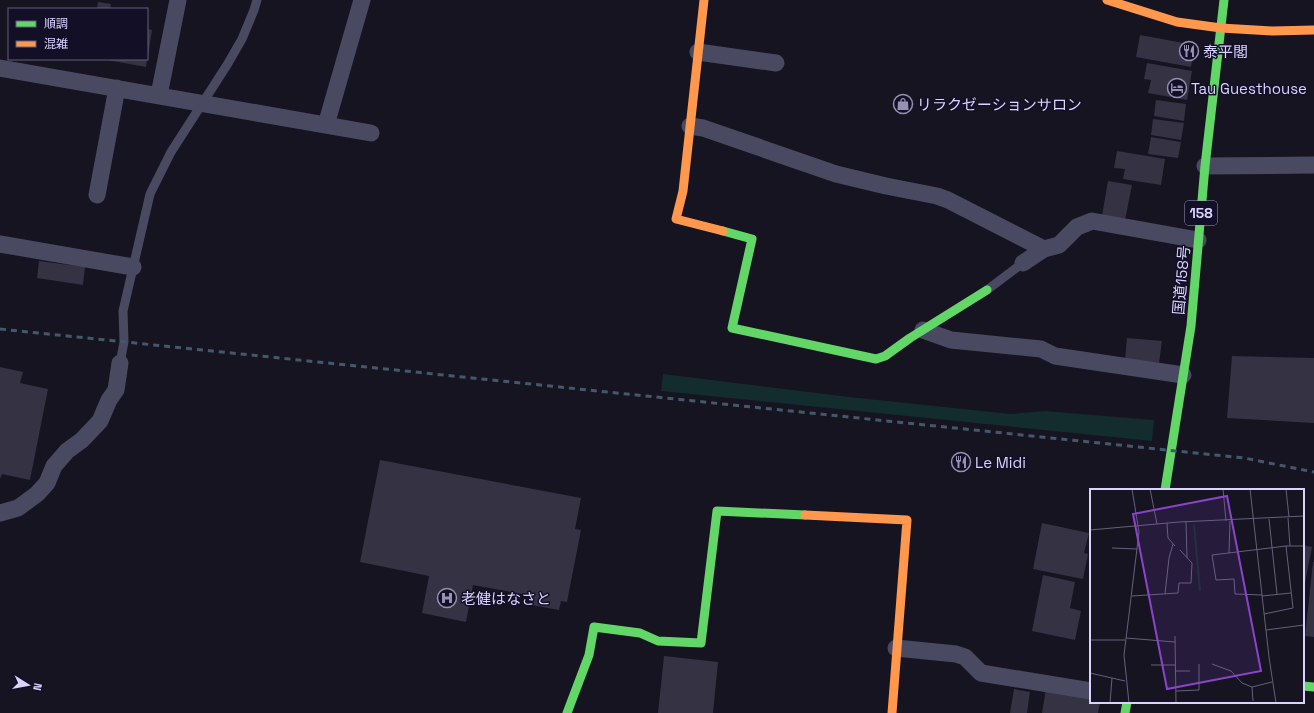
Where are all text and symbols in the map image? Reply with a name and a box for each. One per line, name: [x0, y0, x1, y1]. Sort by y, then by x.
legend: [8, 8, 148, 60]
text: 順調: [44, 16, 68, 32]
text: 混雑: [44, 36, 68, 52]
restaurant icon: 泰平閣: [1178, 40, 1200, 62]
place label: 泰平閣: [1203, 42, 1248, 61]
hotel icon: Tau Guesthouse: [1166, 77, 1188, 99]
place label: Tau Guesthouse: [1191, 79, 1307, 98]
shop icon: リラクゼーションサロン: [892, 93, 914, 115]
place label: リラクゼーションサロン: [917, 95, 1082, 114]
road number: 158: [1185, 201, 1217, 225]
street label: 国道158号: [1169, 244, 1193, 316]
restaurant icon: Le Midi: [950, 451, 972, 473]
place label: Le Midi: [975, 453, 1026, 472]
inset map: [1090, 489, 1304, 703]
hospital icon: 老健はなさと: [436, 587, 458, 609]
place label: 老健はなさと: [461, 589, 551, 608]
north arrow: [8, 665, 48, 705]
text: N: [30, 682, 45, 692]

